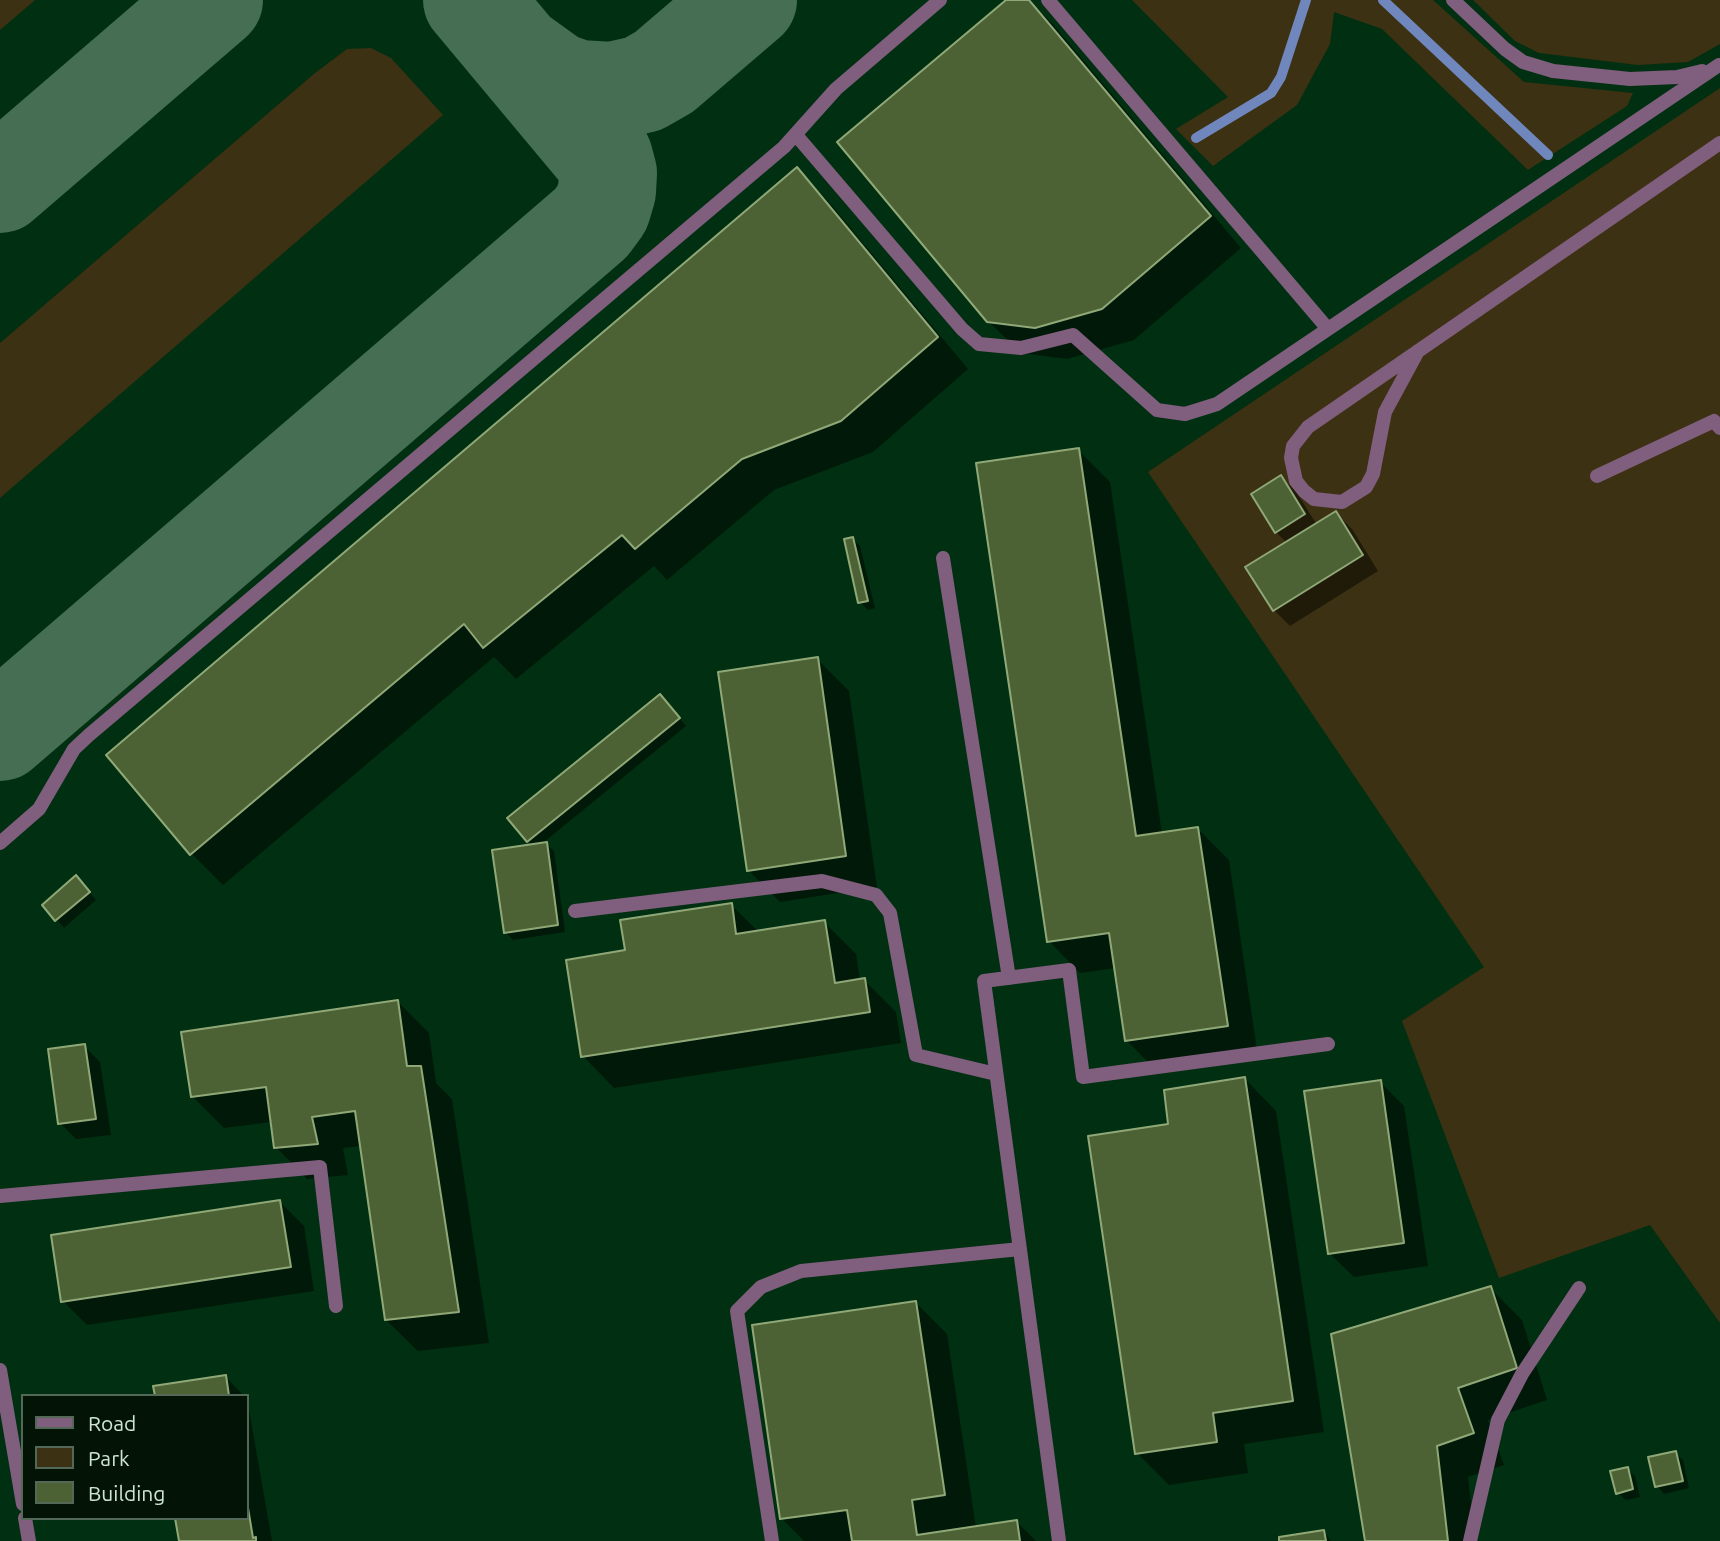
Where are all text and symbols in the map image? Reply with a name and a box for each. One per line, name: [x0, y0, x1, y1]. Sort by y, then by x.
legend: [21, 1394, 248, 1520]
text: Road: [88, 1411, 136, 1435]
text: Park: [88, 1446, 130, 1470]
text: Building: [88, 1481, 165, 1505]

